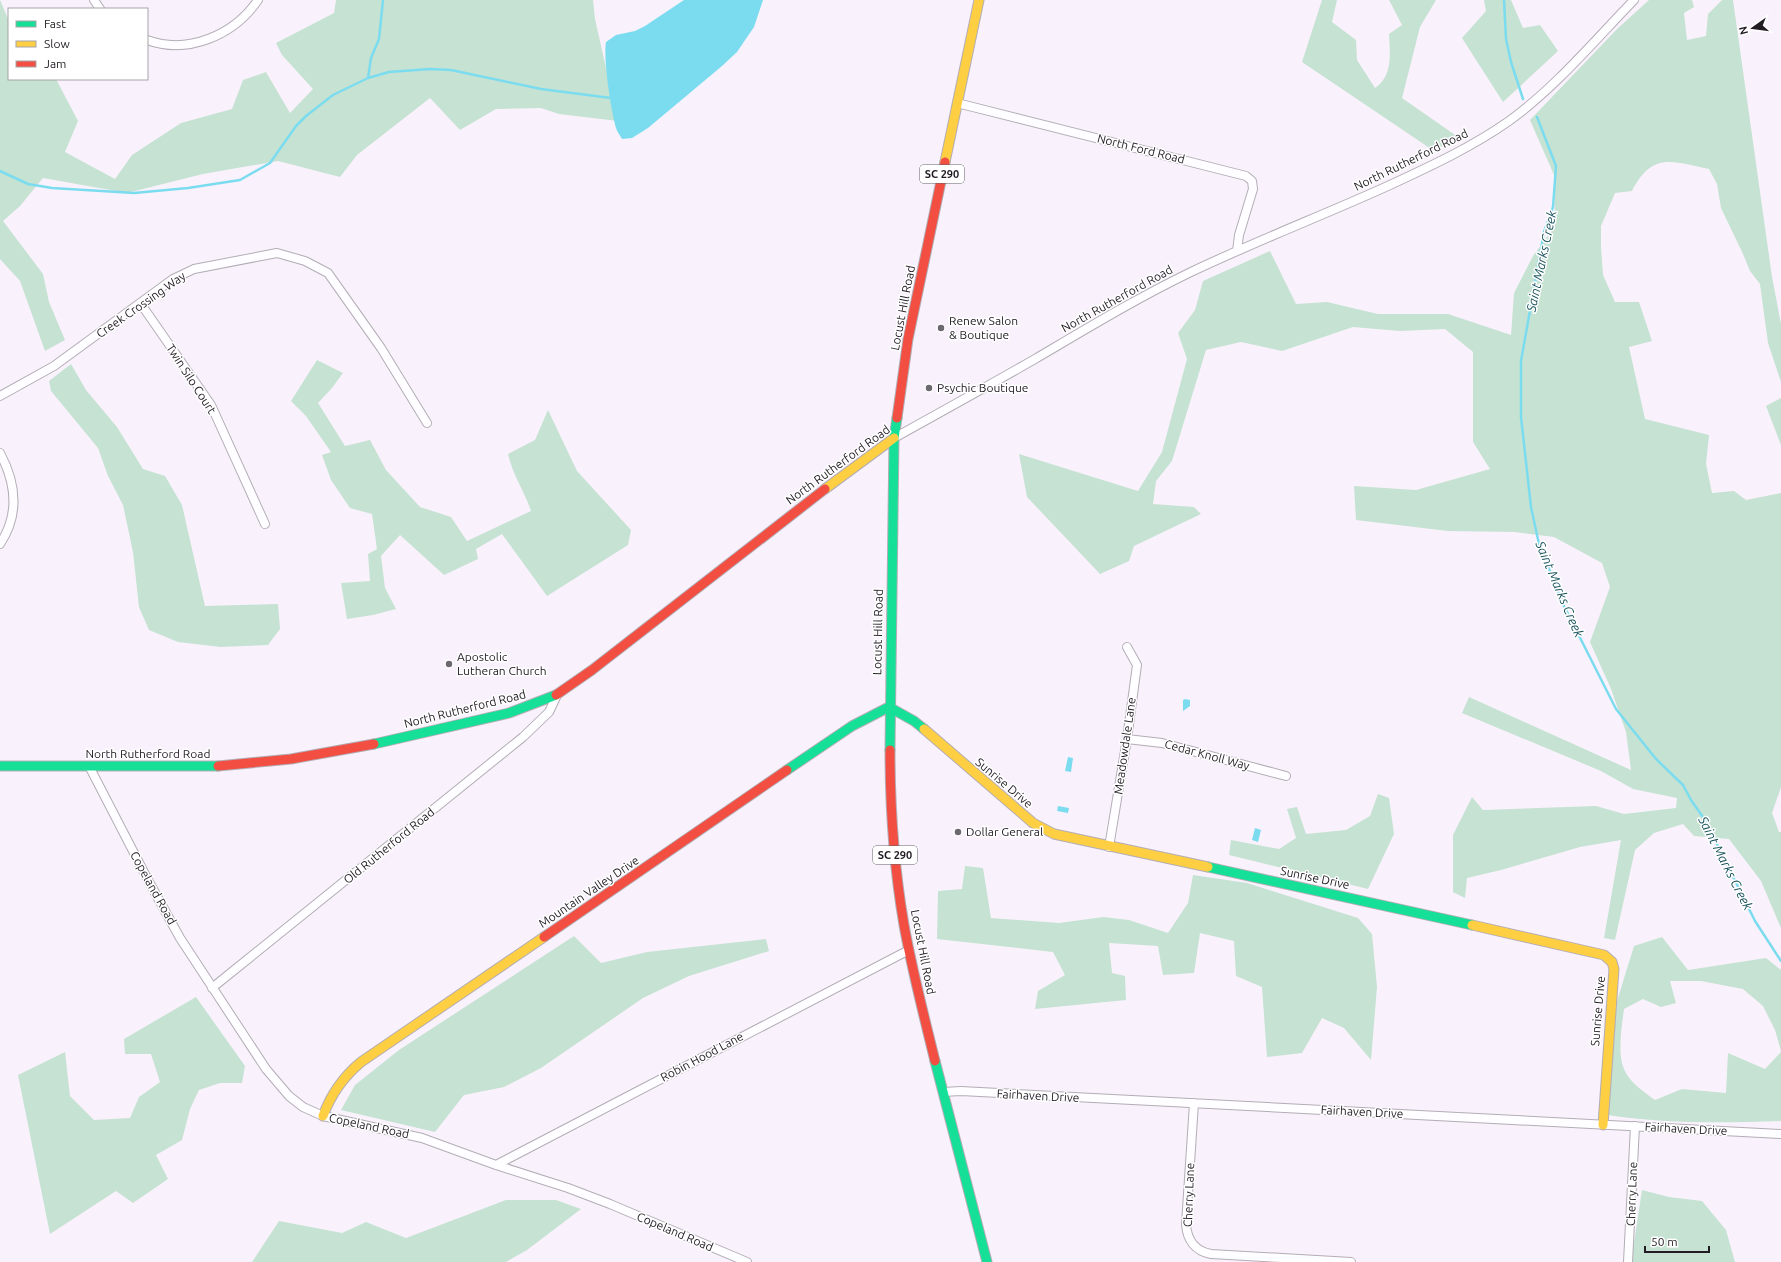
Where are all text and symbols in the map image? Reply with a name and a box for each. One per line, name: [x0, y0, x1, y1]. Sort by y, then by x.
legend: [8, 8, 148, 80]
north arrow: [1733, 8, 1773, 48]
text: Fast: [44, 17, 66, 30]
text: N: [1736, 25, 1750, 36]
text: Slow: [44, 37, 70, 50]
text: Jam: [44, 57, 66, 70]
street label: North Rutherford Road: [1352, 126, 1470, 193]
street label: North Ford Road: [1096, 131, 1186, 166]
road number: SC 290: [920, 165, 964, 183]
water label: Saint Marks Creek: [1523, 209, 1559, 314]
street label: North Rutherford Road: [1059, 263, 1175, 335]
street label: Locust Hill Road: [888, 264, 917, 351]
street label: Creek Crossing Way: [94, 269, 188, 340]
place label: Renew Salon & Boutique: [949, 314, 1018, 341]
marker: Renew Salon & Boutique: [936, 323, 946, 333]
street label: Twin Silo Court: [164, 342, 219, 416]
place label: Psychic Boutique: [937, 381, 1028, 394]
marker: Psychic Boutique: [924, 383, 934, 393]
street label: North Rutherford Road: [783, 423, 892, 507]
water label: Saint Marks Creek: [1533, 538, 1587, 640]
street label: Locust Hill Road: [870, 589, 885, 675]
place label: Apostolic Lutheran Church: [457, 650, 547, 677]
marker: Apostolic Lutheran Church: [444, 659, 454, 669]
street label: North Rutherford Road: [403, 687, 527, 730]
street label: Meadowdale Lane: [1111, 696, 1138, 795]
street label: Cedar Knoll Way: [1163, 737, 1251, 772]
street label: North Rutherford Road: [85, 747, 211, 760]
street label: Sunrise Drive: [973, 755, 1035, 810]
street label: Old Rutherford Road: [341, 805, 437, 886]
water label: Saint Marks Creek: [1696, 813, 1756, 912]
place label: Dollar General: [966, 825, 1043, 838]
marker: Dollar General: [953, 827, 963, 837]
road number: SC 290: [873, 846, 917, 864]
street label: Copeland Road: [128, 849, 179, 927]
street label: Mountain Valley Drive: [536, 853, 641, 930]
street label: Sunrise Drive: [1279, 864, 1351, 891]
street label: Locust Hill Road: [909, 908, 938, 995]
street label: Sunrise Drive: [1588, 975, 1607, 1047]
street label: Robin Hood Lane: [658, 1029, 745, 1084]
street label: Fairhaven Drive: [996, 1087, 1080, 1104]
street label: Fairhaven Drive: [1320, 1103, 1404, 1120]
street label: Copeland Road: [328, 1111, 410, 1140]
street label: Fairhaven Drive: [1644, 1120, 1728, 1137]
street label: Cherry Lane: [1624, 1162, 1639, 1226]
street label: Cherry Lane: [1181, 1163, 1196, 1227]
street label: Copeland Road: [635, 1210, 715, 1253]
scale bar: [1645, 1228, 1709, 1254]
text: 50 m: [1651, 1235, 1678, 1248]

